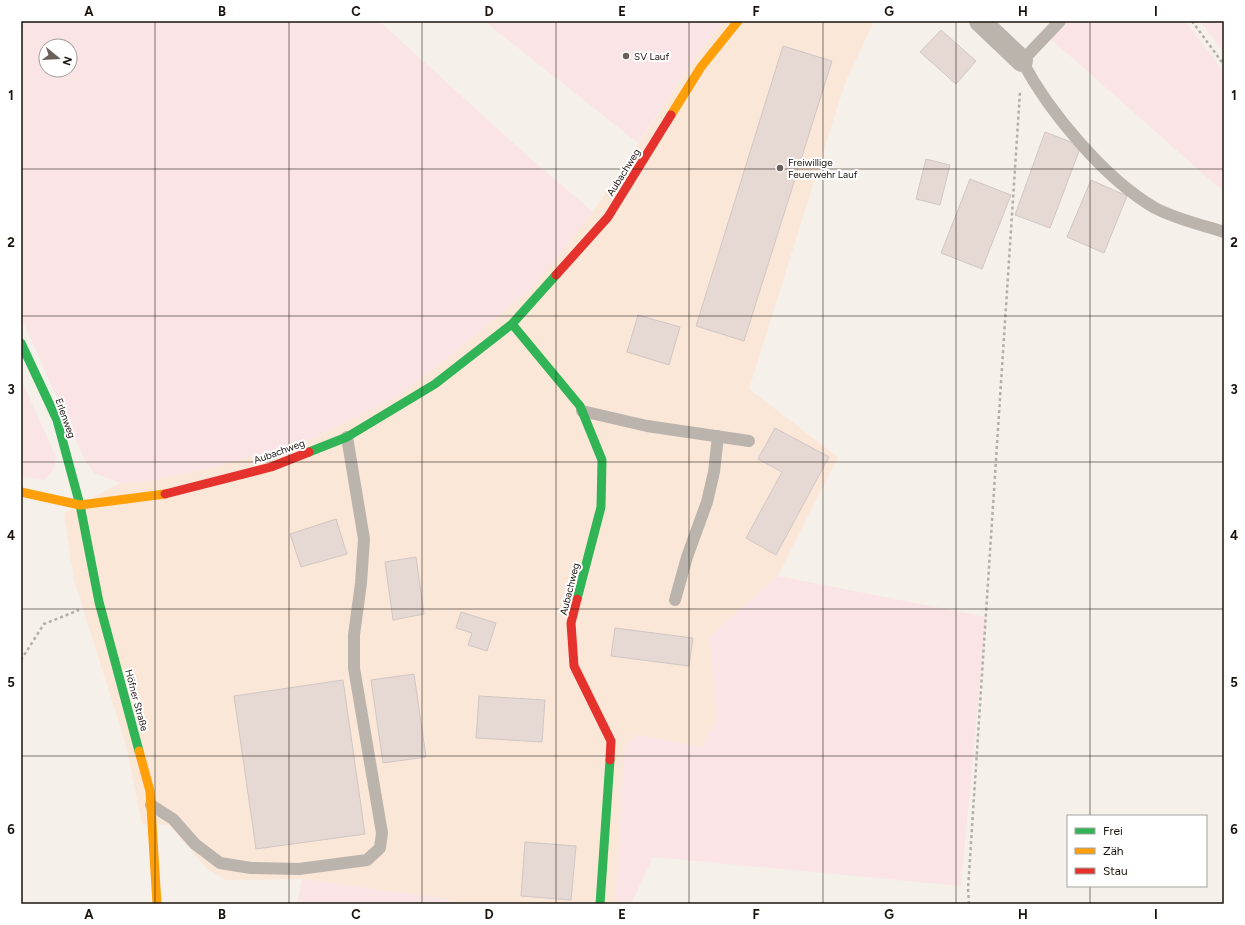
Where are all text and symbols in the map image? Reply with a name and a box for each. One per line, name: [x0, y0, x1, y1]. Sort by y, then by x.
text: A: [84, 4, 94, 19]
text: B: [218, 4, 226, 19]
text: C: [351, 4, 361, 19]
text: D: [484, 4, 494, 19]
text: E: [618, 4, 626, 19]
text: F: [752, 4, 760, 19]
text: G: [884, 4, 894, 19]
text: H: [1018, 4, 1028, 19]
text: I: [1154, 4, 1158, 19]
north arrow: [38, 38, 78, 78]
place label: SV Lauf: [634, 50, 669, 63]
marker: SV Lauf: [621, 51, 631, 61]
text: N: [60, 55, 75, 67]
text: 1: [8, 88, 14, 103]
text: 1: [1231, 88, 1237, 103]
street label: Aubachweg: [604, 146, 643, 198]
place label: Freiwillige Feuerwehr Lauf: [788, 156, 858, 181]
marker: Freiwillige Feuerwehr Lauf: [775, 163, 785, 173]
text: 2: [7, 235, 15, 250]
text: 2: [1230, 235, 1238, 250]
text: 3: [7, 382, 15, 397]
text: 3: [1230, 382, 1238, 397]
street label: Erlenweg: [52, 396, 79, 440]
street label: Aubachweg: [252, 436, 307, 467]
text: 4: [7, 528, 15, 543]
text: 4: [1230, 528, 1238, 543]
street label: Aubachweg: [557, 562, 582, 617]
street label: Höfner Straße: [122, 668, 151, 733]
text: 5: [7, 675, 15, 690]
text: 5: [1230, 675, 1238, 690]
legend: [1067, 815, 1207, 887]
text: 6: [7, 822, 15, 837]
text: 6: [1230, 822, 1238, 837]
text: Frei: [1103, 824, 1123, 838]
text: Zäh: [1103, 844, 1124, 858]
text: Stau: [1103, 864, 1128, 878]
text: A: [84, 907, 94, 922]
text: B: [218, 907, 226, 922]
text: C: [351, 907, 361, 922]
text: D: [484, 907, 494, 922]
text: E: [618, 907, 626, 922]
text: F: [752, 907, 760, 922]
text: G: [884, 907, 894, 922]
text: H: [1018, 907, 1028, 922]
text: I: [1154, 907, 1158, 922]

